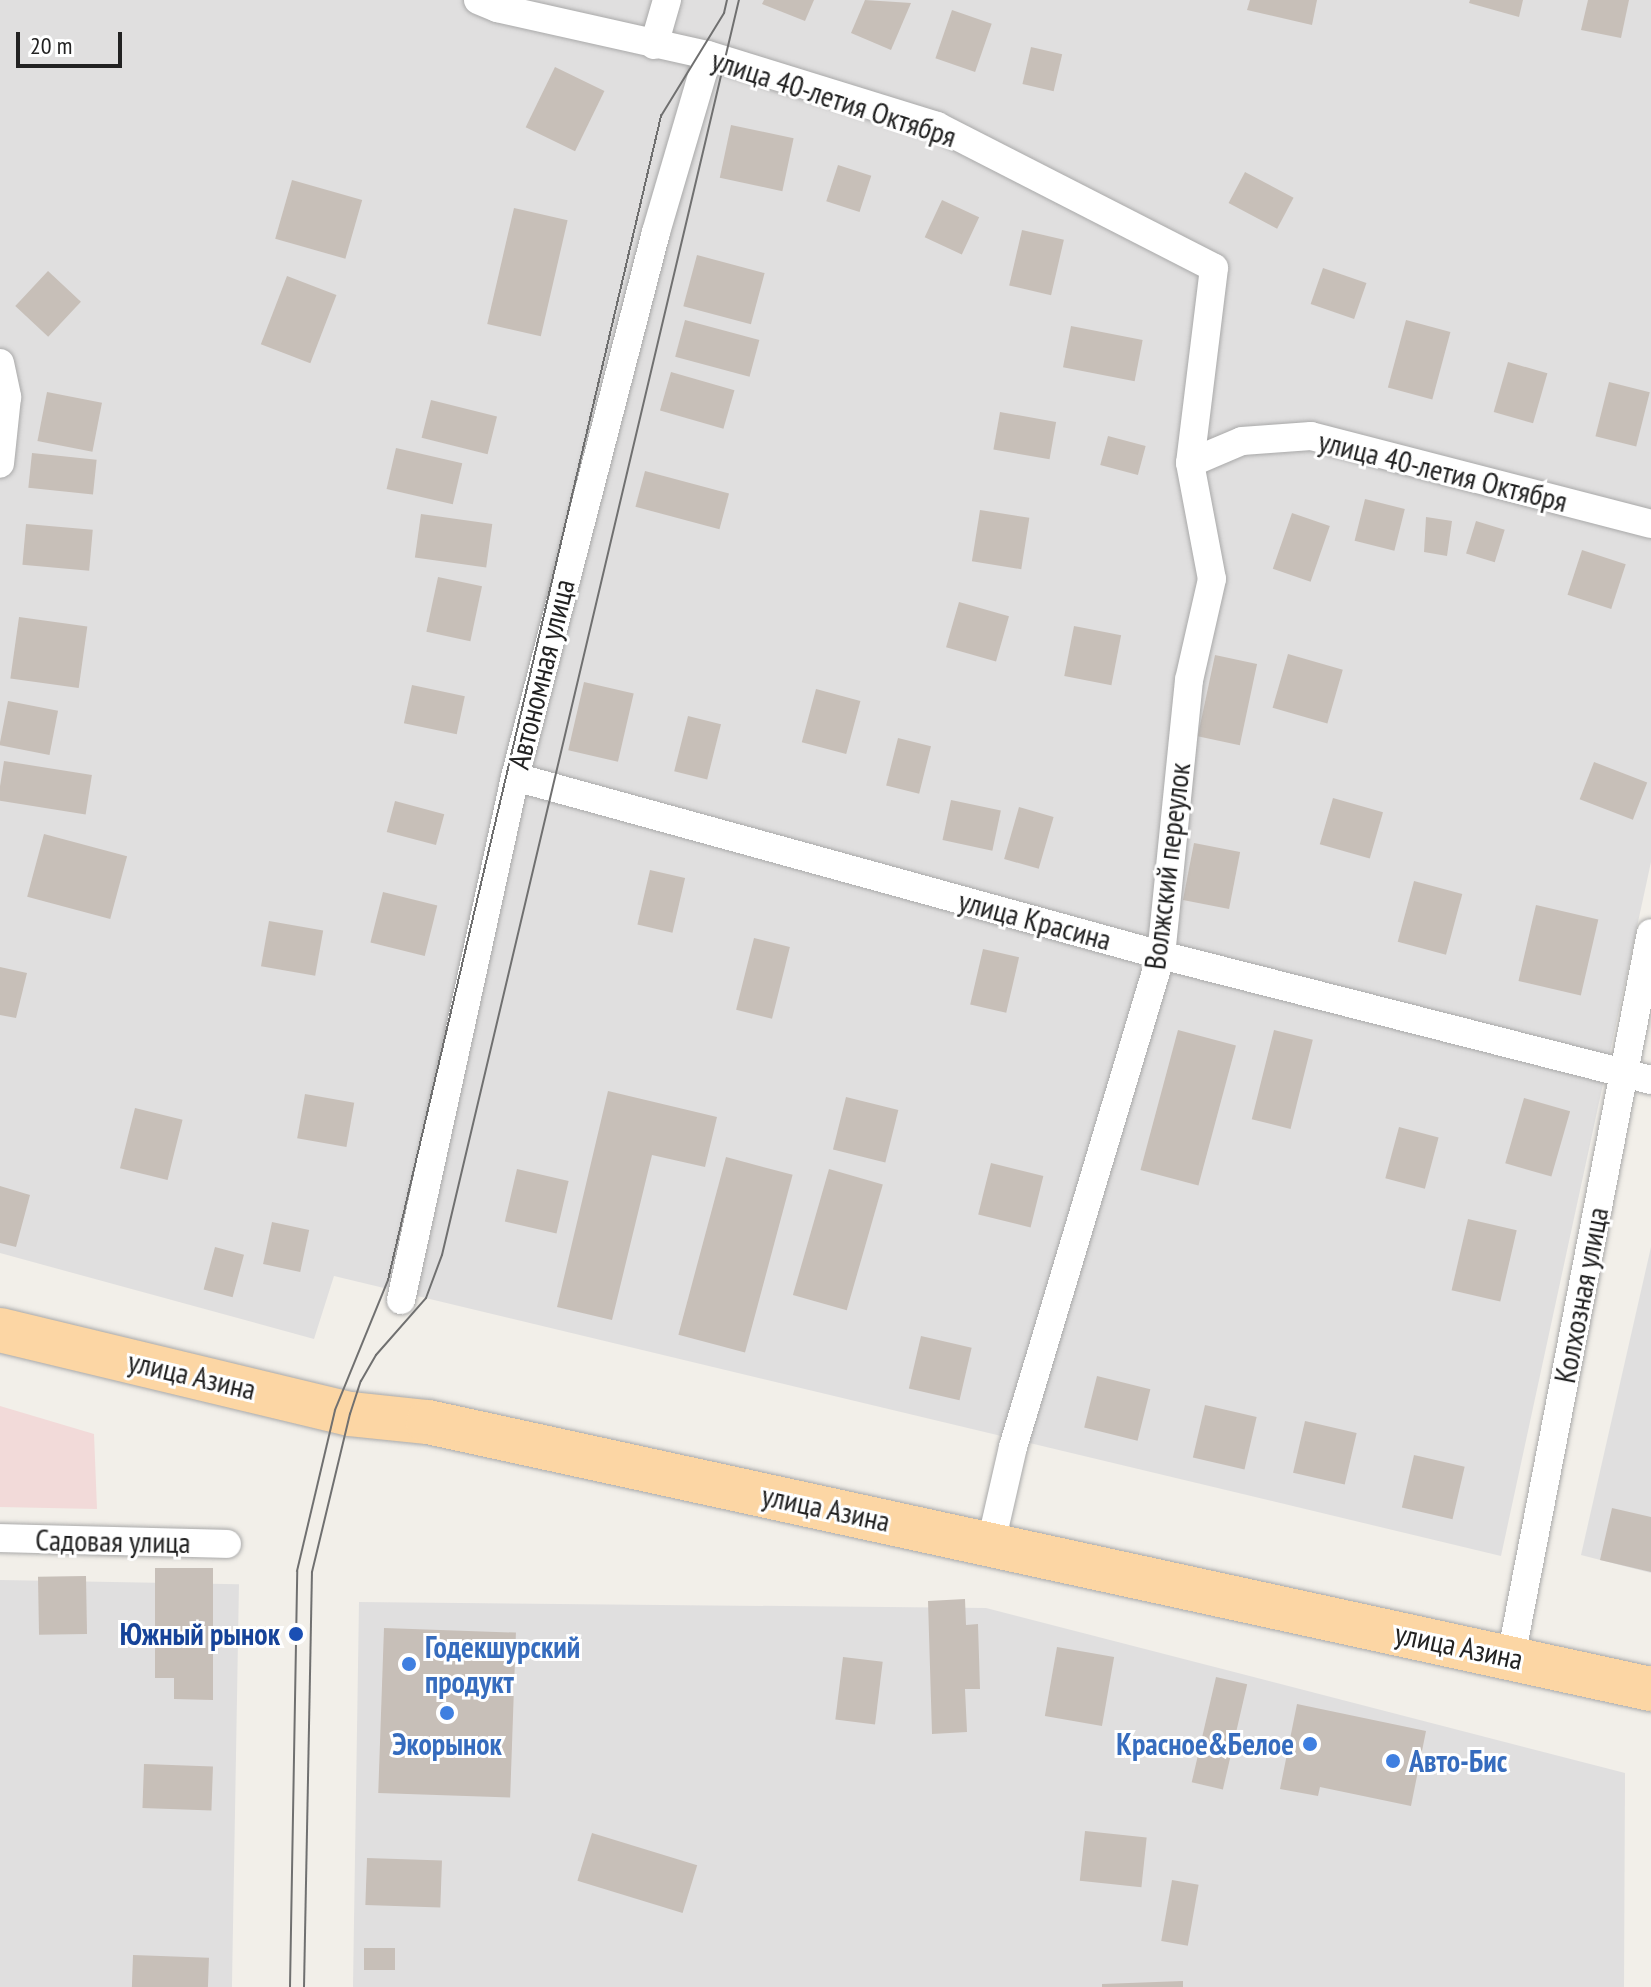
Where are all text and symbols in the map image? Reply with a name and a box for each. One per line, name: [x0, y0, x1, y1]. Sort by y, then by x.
scale bar: [20, 16, 126, 66]
text: 20 m: [30, 30, 72, 61]
street label: улица 40-летия Октября: [707, 41, 961, 155]
street label: улица 40-летия Октября: [1315, 423, 1571, 519]
street label: Автономная улица: [500, 575, 582, 773]
street label: Волжский переулок: [1136, 760, 1198, 972]
street label: улица Красина: [955, 882, 1115, 958]
street label: Колхозная улица: [1546, 1204, 1616, 1386]
street label: улица Азина: [124, 1343, 260, 1407]
street label: улица Азина: [758, 1477, 894, 1539]
street label: Садовая улица: [35, 1522, 191, 1560]
street label: улица Азина: [1391, 1615, 1527, 1677]
place label: Южный рынок: [120, 1616, 280, 1652]
marker: Южный рынок: [287, 1625, 305, 1643]
place label: Годекшурский продукт: [425, 1629, 580, 1700]
marker: Годекшурский продукт: [400, 1655, 418, 1673]
marker: Экорынок: [438, 1704, 456, 1722]
place label: Экорынок: [392, 1726, 502, 1762]
place label: Красное&Белое: [1116, 1726, 1294, 1762]
marker: Красное&Белое: [1301, 1735, 1319, 1753]
place label: Авто-Бис: [1409, 1743, 1507, 1779]
marker: Авто-Бис: [1384, 1752, 1402, 1770]

